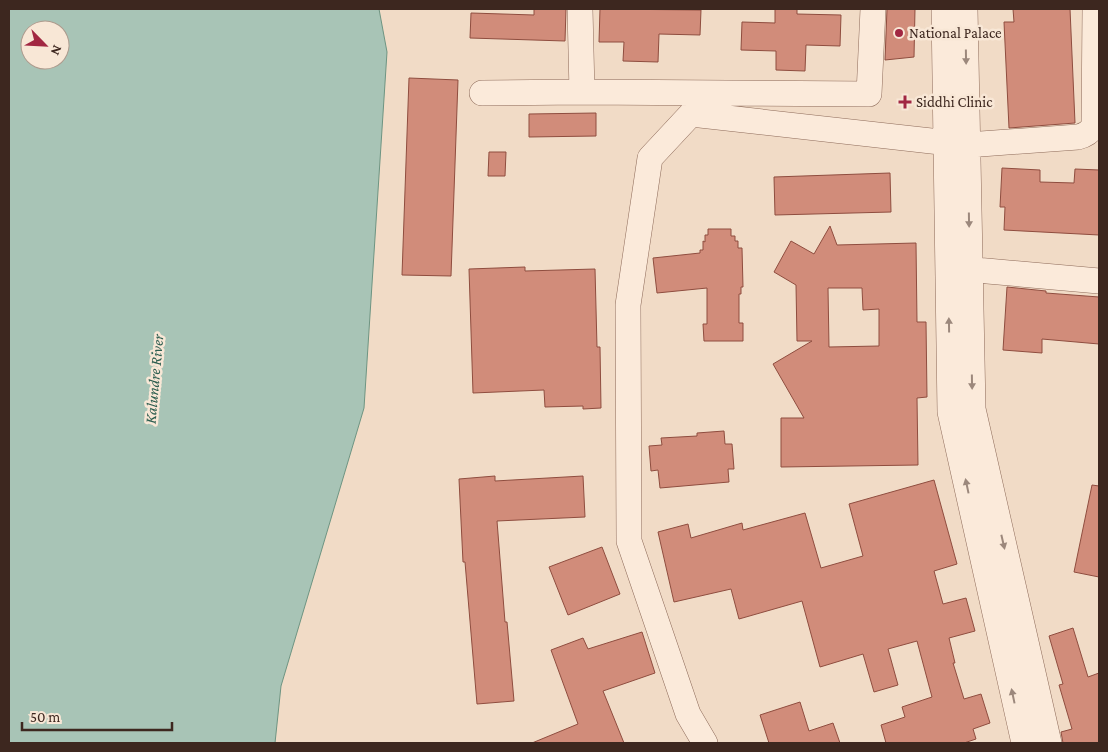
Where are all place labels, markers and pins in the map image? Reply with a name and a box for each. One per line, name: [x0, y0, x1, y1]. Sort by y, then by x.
place label: National Palace: [909, 25, 1002, 41]
marker: National Palace: [893, 27, 905, 39]
place label: Siddhi Clinic: [916, 94, 993, 110]
marker: Siddhi Clinic: [898, 95, 912, 109]

